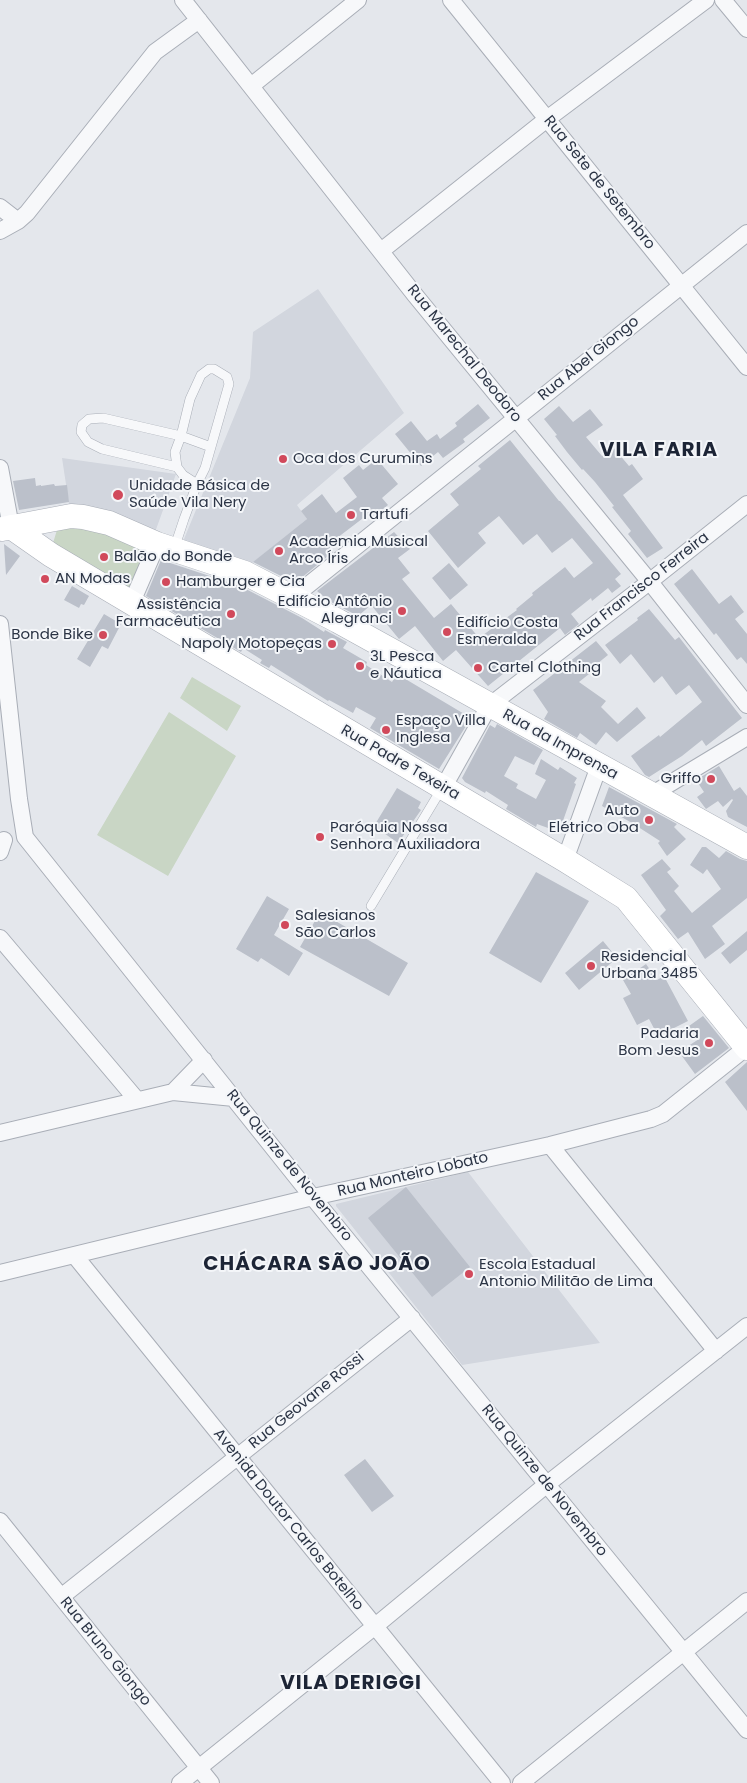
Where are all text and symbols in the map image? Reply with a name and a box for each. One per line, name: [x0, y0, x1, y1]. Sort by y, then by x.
street label: Rua Sete de Setembro: [540, 113, 658, 253]
street label: Rua Marechal Deodoro: [403, 282, 525, 426]
street label: Rua Abel Giongo: [535, 313, 643, 405]
district label: VILA FARIA: [599, 439, 719, 463]
place label: Oca dos Curumins: [293, 450, 433, 468]
marker: Oca dos Curumins: [277, 453, 289, 465]
place label: Unidade Básica de Saúde Vila Nery: [129, 477, 270, 512]
marker: Unidade Básica de Saúde Vila Nery: [111, 488, 125, 502]
place label: Tartufi: [361, 506, 409, 524]
marker: Tartufi: [345, 509, 357, 521]
street label: Rua Francisco Ferreira: [571, 529, 713, 645]
place label: Academia Musical Arco Íris: [289, 533, 428, 568]
marker: Academia Musical Arco Íris: [273, 545, 285, 557]
place label: Balão do Bonde: [114, 548, 232, 566]
marker: Balão do Bonde: [98, 551, 110, 563]
place label: AN Modas: [55, 570, 130, 588]
marker: AN Modas: [39, 573, 51, 585]
place label: Hamburger e Cia: [176, 573, 305, 591]
marker: Hamburger e Cia: [160, 576, 172, 588]
place label: Edifício Antônio Alegranci: [278, 593, 392, 628]
place label: Assistência Farmacêutica: [116, 596, 221, 631]
marker: Edifício Antônio Alegranci: [396, 605, 408, 617]
marker: Assistência Farmacêutica: [225, 608, 237, 620]
place label: Edifício Costa Esmeralda: [457, 614, 558, 649]
place label: Bonde Bike: [11, 626, 93, 644]
marker: Edifício Costa Esmeralda: [441, 626, 453, 638]
marker: Bonde Bike: [97, 629, 109, 641]
place label: Napoly Motopeças: [181, 635, 322, 653]
marker: Napoly Motopeças: [326, 638, 338, 650]
place label: 3L Pesca e Náutica: [370, 648, 442, 683]
place label: Cartel Clothing: [488, 659, 601, 677]
marker: 3L Pesca e Náutica: [354, 660, 366, 672]
marker: Cartel Clothing: [472, 662, 484, 674]
street label: Rua da Imprensa: [499, 706, 621, 784]
place label: Espaço Villa Inglesa: [396, 712, 486, 747]
street label: Rua Padre Texeira: [337, 722, 463, 804]
marker: Espaço Villa Inglesa: [380, 724, 392, 736]
place label: Griffo: [661, 770, 701, 788]
marker: Griffo: [705, 773, 717, 785]
place label: Auto Elétrico Oba: [549, 802, 639, 837]
marker: Auto Elétrico Oba: [643, 814, 655, 826]
place label: Paróquia Nossa Senhora Auxiliadora: [330, 819, 480, 854]
marker: Paróquia Nossa Senhora Auxiliadora: [314, 831, 326, 843]
place label: Salesianos São Carlos: [295, 907, 376, 942]
marker: Salesianos São Carlos: [279, 919, 291, 931]
place label: Residencial Urbana 3485: [601, 948, 698, 983]
marker: Residencial Urbana 3485: [585, 960, 597, 972]
place label: Padaria Bom Jesus: [618, 1025, 699, 1060]
marker: Padaria Bom Jesus: [703, 1037, 715, 1049]
street label: Rua Quinze de Novembro: [222, 1087, 356, 1245]
street label: Rua Monteiro Lobato: [336, 1149, 490, 1201]
district label: CHÁCARA SÃO JOÃO: [201, 1253, 433, 1277]
place label: Escola Estadual Antonio Militão de Lima: [479, 1256, 653, 1291]
marker: Escola Estadual Antonio Militão de Lima: [463, 1268, 475, 1280]
street label: Rua Geovane Rossi: [246, 1349, 368, 1453]
street label: Rua Quinze de Novembro: [477, 1402, 611, 1560]
street label: Avenida Doutor Carlos Botelho: [209, 1425, 367, 1615]
street label: Rua Bruno Giongo: [56, 1594, 154, 1710]
district label: VILA DERIGGI: [279, 1672, 423, 1696]

